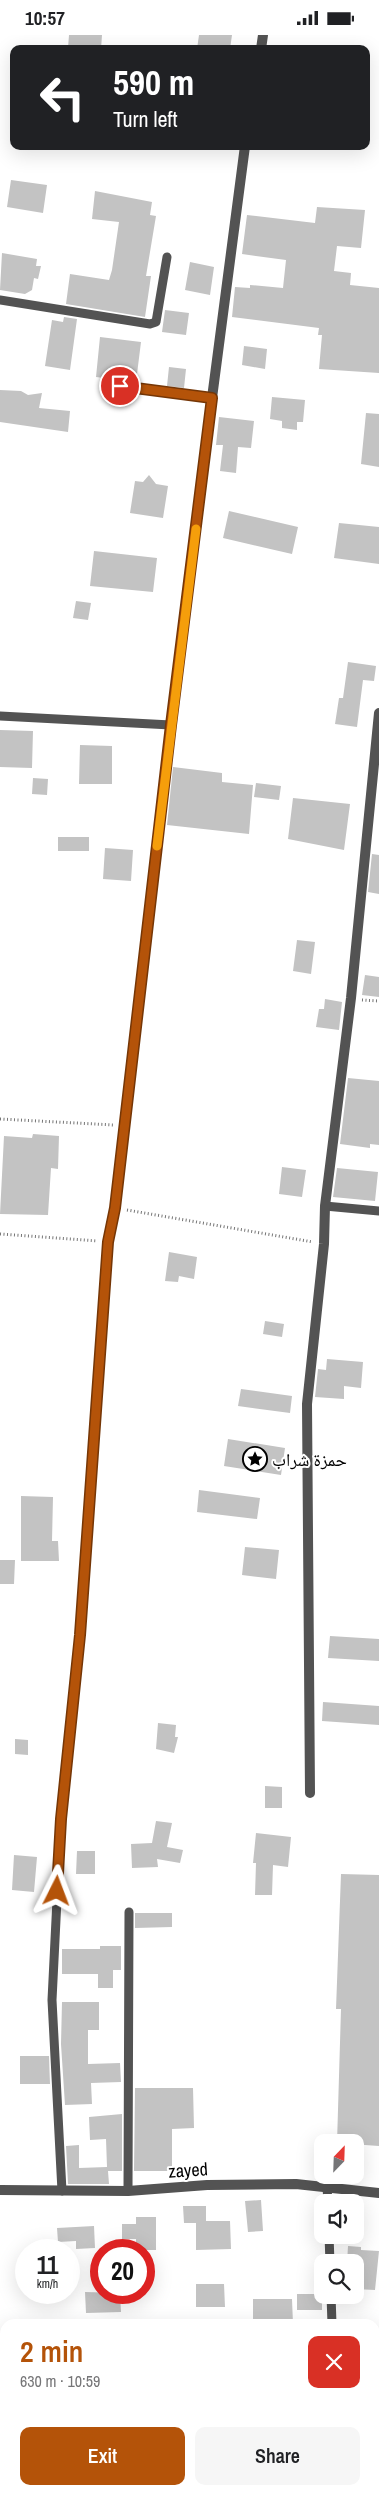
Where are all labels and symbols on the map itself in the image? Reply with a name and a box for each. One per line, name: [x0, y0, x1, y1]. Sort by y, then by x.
pin: [99, 365, 141, 407]
place icon: حمزة شراب: [242, 1446, 268, 1472]
place label: حمزة شراب: [272, 1447, 347, 1472]
position arrow: [30, 1864, 82, 1916]
north arrow: [314, 2134, 364, 2184]
street label: zayed: [167, 2156, 209, 2184]
speed limit sign: 20: [90, 2239, 155, 2304]

